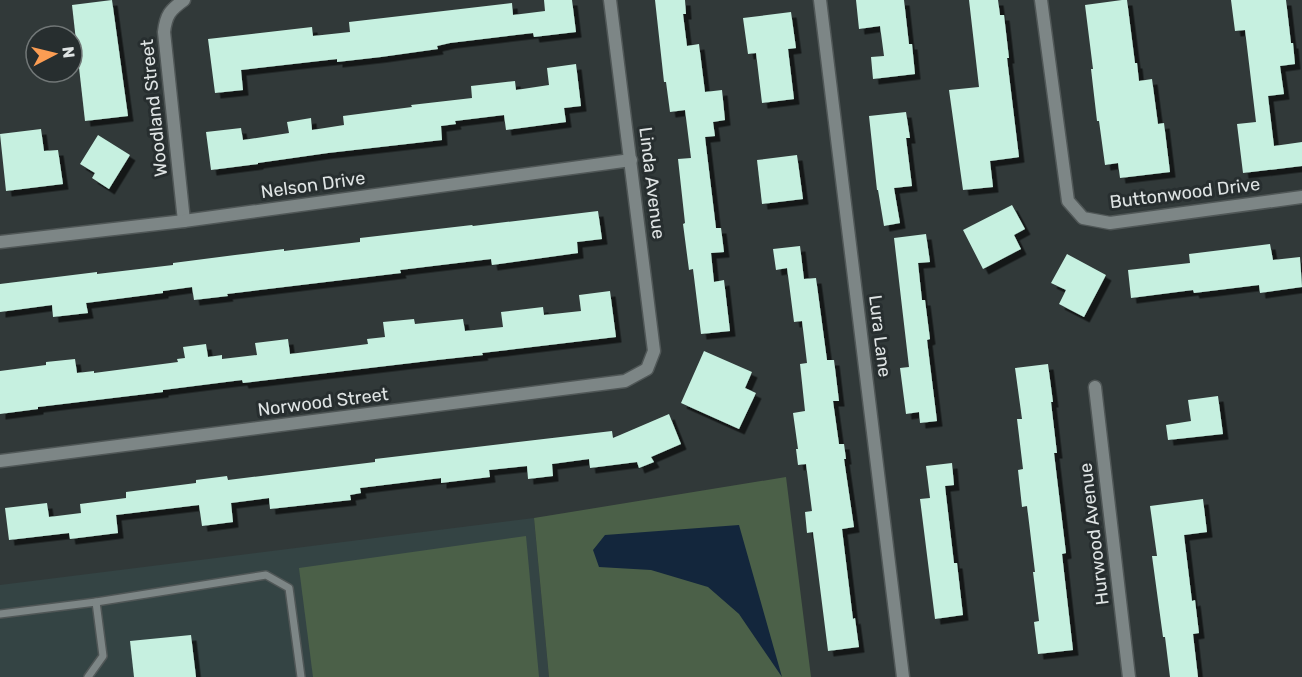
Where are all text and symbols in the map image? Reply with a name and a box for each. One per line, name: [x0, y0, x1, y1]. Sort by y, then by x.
north arrow: [24, 24, 84, 84]
street label: Woodland Street: [136, 38, 172, 178]
text: N: [58, 45, 79, 59]
street label: Linda Avenue: [634, 126, 670, 240]
street label: Nelson Drive: [259, 167, 367, 203]
street label: Buttonwood Drive: [1109, 173, 1261, 213]
street label: Lura Lane: [864, 294, 896, 378]
street label: Norwood Street: [256, 383, 390, 421]
street label: Hurwood Avenue: [1074, 462, 1114, 606]

